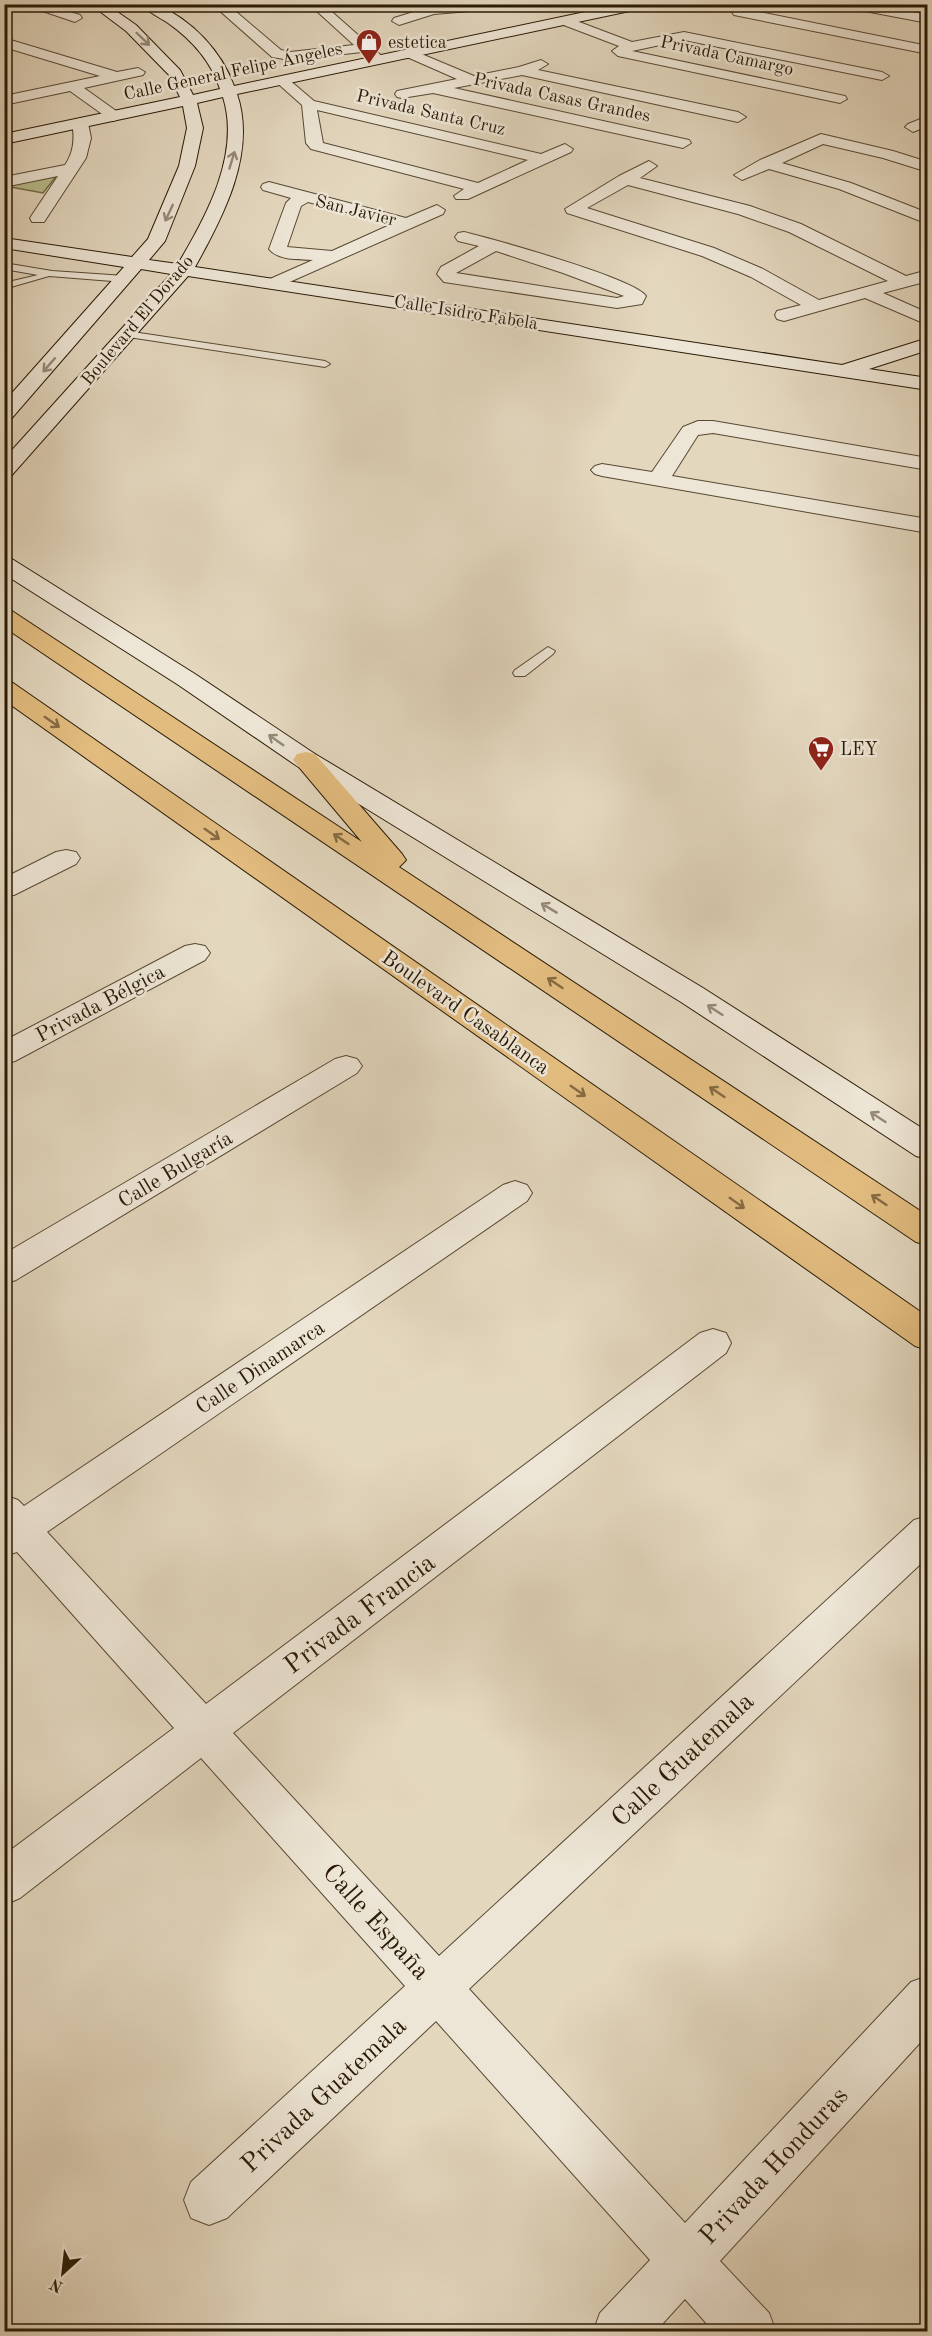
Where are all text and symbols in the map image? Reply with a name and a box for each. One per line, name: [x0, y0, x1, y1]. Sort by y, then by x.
shop icon: estetica: [354, 27, 384, 65]
one-way arrow: [136, 32, 151, 47]
street label: Privada Camargo: [658, 33, 795, 79]
place label: estetica: [388, 34, 447, 52]
street label: Calle General Felipe Ángeles: [121, 36, 344, 104]
street label: Privada Casas Grandes: [472, 70, 652, 126]
street label: Privada Santa Cruz: [354, 87, 507, 139]
one-way arrow: [227, 151, 238, 170]
street label: San Javier: [313, 192, 399, 230]
one-way arrow: [162, 204, 174, 222]
street label: Boulevard El Dorado: [78, 252, 197, 389]
street label: Calle Isidro Fabela: [393, 293, 539, 333]
one-way arrow: [42, 357, 55, 373]
one-way arrow: [44, 716, 60, 728]
one-way arrow: [268, 734, 284, 746]
supermarket icon: LEY: [806, 734, 836, 772]
place label: LEY: [840, 741, 878, 759]
one-way arrow: [203, 828, 220, 840]
one-way arrow: [333, 833, 350, 845]
one-way arrow: [541, 902, 558, 914]
street label: Boulevard Casablanca: [377, 947, 553, 1079]
street label: Privada Bélgica: [33, 961, 169, 1047]
one-way arrow: [548, 977, 564, 989]
one-way arrow: [707, 1004, 724, 1016]
one-way arrow: [569, 1085, 585, 1097]
one-way arrow: [709, 1085, 726, 1097]
one-way arrow: [870, 1110, 887, 1123]
street label: Calle Bulgaría: [115, 1128, 237, 1213]
one-way arrow: [871, 1194, 888, 1206]
one-way arrow: [729, 1197, 745, 1209]
street label: Calle Dinamarca: [193, 1318, 329, 1419]
street label: Privada Francia: [280, 1550, 440, 1679]
street label: Calle Guatemala: [607, 1688, 759, 1833]
street label: Calle España: [317, 1859, 434, 1985]
street label: Privada Guatemala: [237, 2013, 412, 2178]
street label: Privada Honduras: [695, 2083, 854, 2250]
north arrow: [33, 2243, 93, 2303]
text: N: [47, 2274, 66, 2294]

